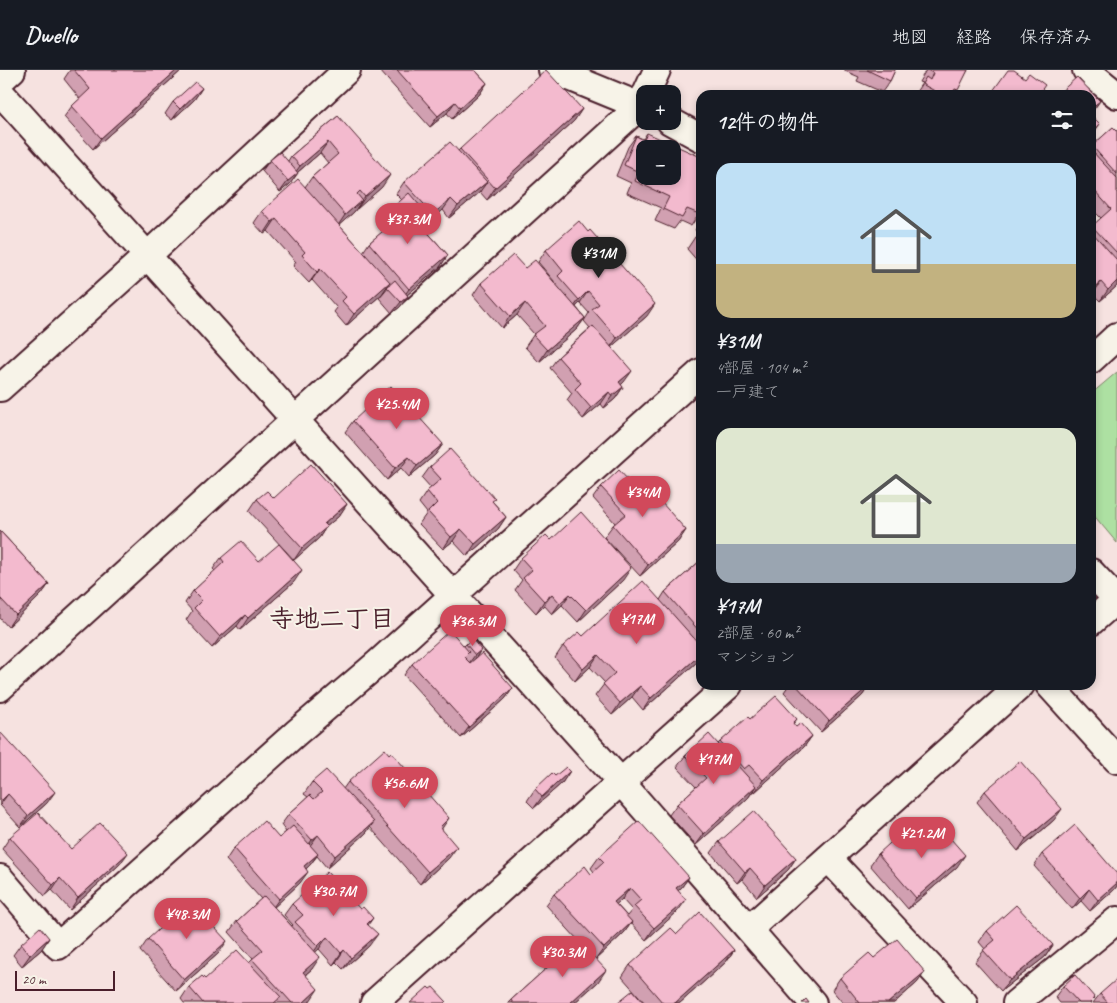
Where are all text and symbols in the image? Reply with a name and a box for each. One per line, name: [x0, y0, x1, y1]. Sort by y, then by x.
text: Dwello: [25, 20, 77, 50]
text: 地図: [892, 26, 928, 48]
text: 経路: [956, 26, 992, 48]
text: 保存済み: [1020, 26, 1092, 48]
map controls: [636, 85, 681, 185]
button: +: [636, 85, 681, 130]
icon: filters: [1048, 106, 1076, 134]
text: 12件の物件: [716, 109, 819, 135]
button: −: [636, 140, 681, 185]
icon: home: [851, 196, 941, 286]
pin: ¥37.3M: [367, 202, 449, 245]
text: ¥37.3M: [386, 209, 430, 229]
pin: ¥31M: [569, 236, 629, 279]
text: ¥31M: [582, 243, 616, 263]
text: ¥31M: [716, 328, 760, 354]
text: 4部屋 · 104 m²: [716, 358, 806, 378]
text: 一戸建て: [716, 382, 780, 402]
pin: ¥25.4M: [356, 388, 438, 430]
text: ¥25.4M: [375, 394, 419, 414]
icon: home: [851, 461, 941, 551]
pin: ¥34M: [613, 476, 673, 518]
text: ¥34M: [626, 482, 660, 502]
text: ¥17M: [716, 593, 760, 619]
pin: ¥17M: [607, 602, 667, 645]
district label: 寺地二丁目: [269, 603, 395, 635]
pin: ¥36.3M: [432, 604, 514, 647]
text: ¥17M: [620, 609, 654, 629]
text: ¥36.3M: [451, 611, 495, 631]
text: 2部屋 · 60 m²: [716, 623, 798, 643]
text: マンション: [716, 647, 795, 667]
pin: ¥17M: [684, 742, 744, 785]
text: ¥17M: [697, 749, 731, 769]
pin: ¥56.6M: [364, 766, 446, 809]
text: ¥56.6M: [383, 773, 427, 793]
pin: ¥21.2M: [881, 816, 963, 859]
text: ¥21.2M: [900, 823, 944, 843]
pin: ¥30.7M: [293, 874, 375, 917]
text: ¥30.7M: [312, 881, 356, 901]
pin: ¥48.3M: [146, 898, 228, 940]
text: ¥48.3M: [165, 904, 209, 924]
pin: ¥30.3M: [522, 936, 604, 978]
text: ¥30.3M: [541, 942, 585, 962]
scale bar: [15, 968, 115, 991]
text: 20 m: [22, 971, 46, 988]

